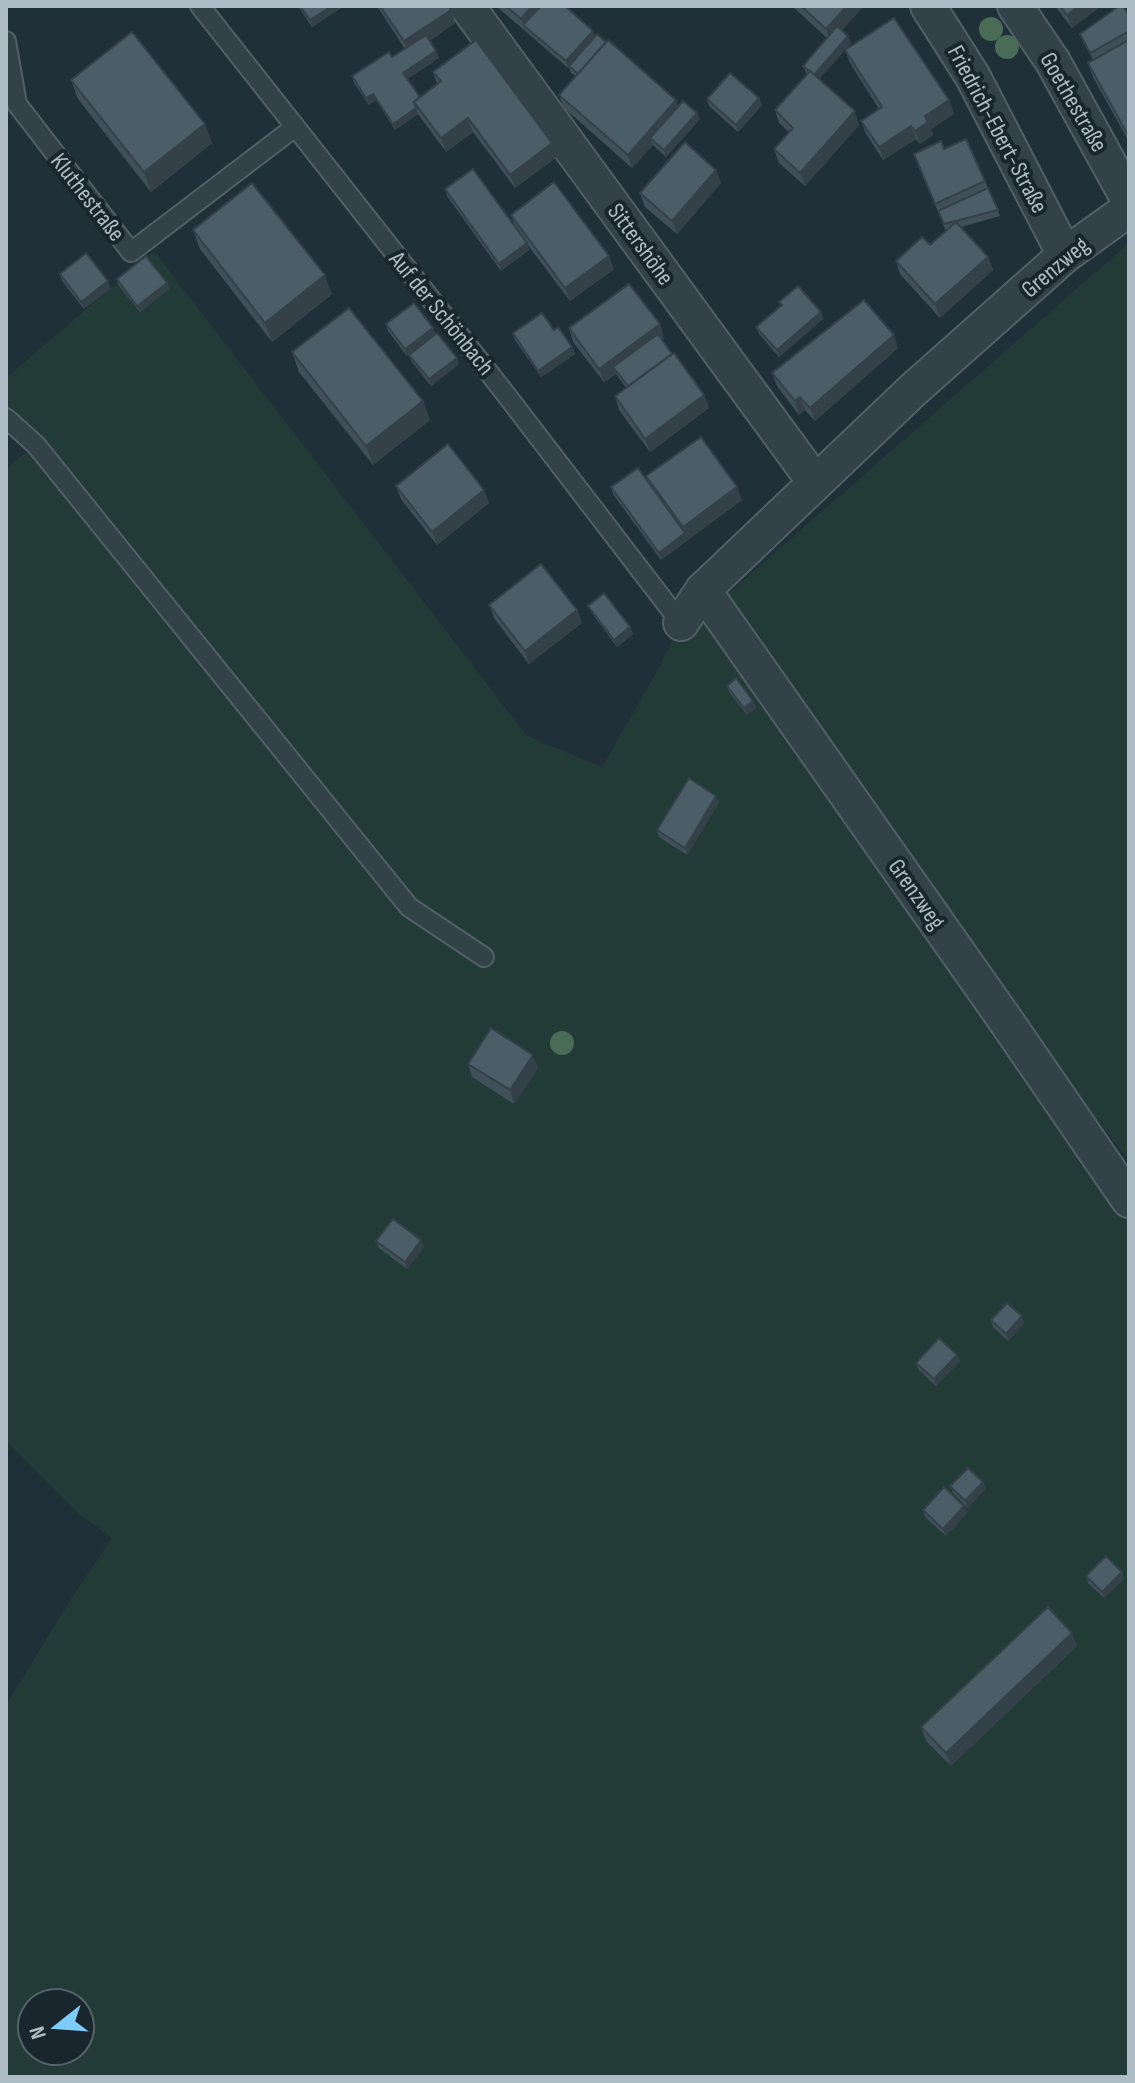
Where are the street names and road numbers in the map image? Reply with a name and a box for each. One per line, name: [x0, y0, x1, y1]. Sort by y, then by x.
street label: Friedrich-Ebert-Straße: [941, 40, 1054, 218]
street label: Goethestraße: [1033, 47, 1114, 157]
street label: Kluthestraße: [44, 147, 131, 247]
street label: Sittershöhe: [601, 198, 680, 291]
street label: Grenzweg: [1015, 231, 1095, 304]
street label: Auf der Schönbach: [382, 245, 500, 381]
street label: Grenzweg: [882, 853, 951, 935]

